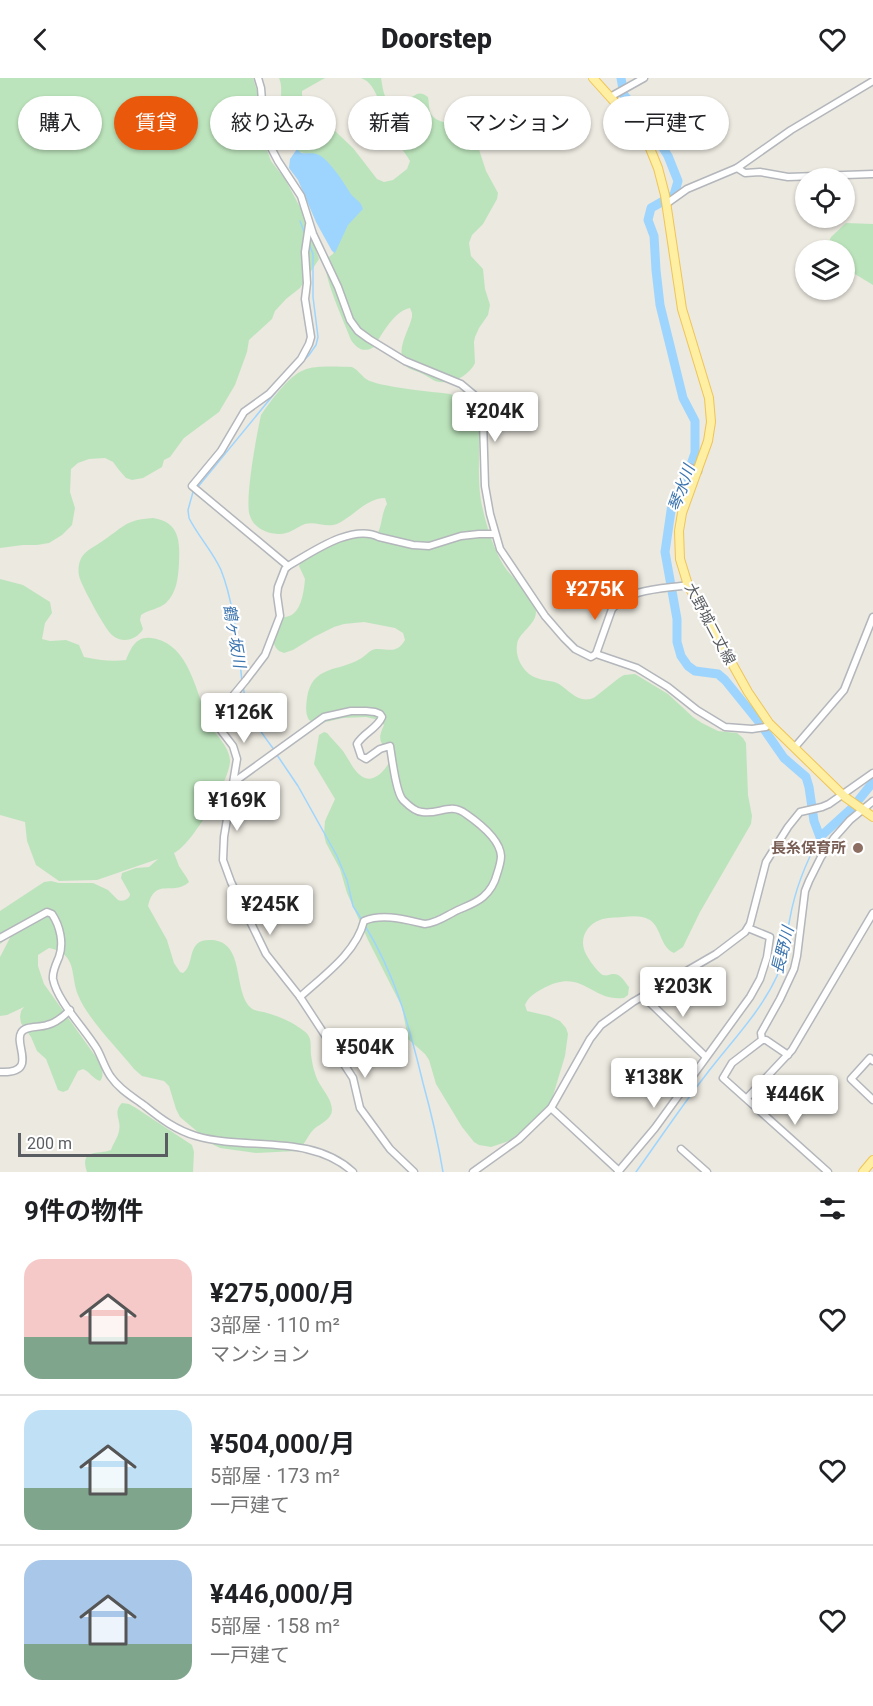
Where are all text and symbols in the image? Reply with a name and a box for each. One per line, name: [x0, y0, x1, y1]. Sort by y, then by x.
icon: back: [24, 23, 57, 56]
text: Doorstep: [381, 23, 492, 55]
icon: heart: [816, 23, 849, 56]
chip: 購入: [18, 96, 102, 150]
chip: 賃貸: [114, 96, 198, 150]
chip: 絞り込み: [210, 96, 336, 150]
chip: 新着: [348, 96, 432, 150]
chip: マンション: [444, 96, 591, 150]
chip: 一戸建て: [603, 96, 729, 150]
map controls: [795, 168, 855, 300]
button: locate: [795, 168, 855, 228]
button: layers: [795, 240, 855, 300]
pin: ¥204K: [453, 392, 537, 443]
text: ¥204K: [466, 399, 524, 423]
water label: 琴水川: [664, 460, 699, 514]
pin: ¥275K: [553, 570, 637, 621]
text: ¥275K: [566, 577, 624, 601]
street label: 大野城二丈線: [681, 580, 739, 668]
water label: 鶴ヶ坂川: [220, 603, 250, 671]
pin: ¥126K: [202, 693, 286, 744]
text: ¥126K: [215, 700, 273, 724]
pin: ¥169K: [195, 781, 279, 832]
text: ¥169K: [208, 788, 266, 812]
place label: 長糸保育所: [771, 839, 846, 857]
marker: 長糸保育所: [851, 841, 865, 855]
pin: ¥245K: [228, 885, 312, 936]
text: ¥245K: [241, 892, 299, 916]
water label: 長野川: [767, 923, 798, 976]
pin: ¥203K: [641, 967, 725, 1018]
text: ¥203K: [654, 974, 712, 998]
pin: ¥504K: [323, 1028, 407, 1079]
text: ¥504K: [336, 1035, 394, 1059]
pin: ¥138K: [612, 1058, 696, 1109]
text: ¥138K: [625, 1065, 683, 1089]
pin: ¥446K: [753, 1075, 837, 1126]
text: ¥446K: [766, 1082, 824, 1106]
scale bar: [18, 1130, 168, 1158]
text: 200 m: [27, 1134, 72, 1153]
icon: filters: [816, 1192, 849, 1225]
text: 9件の物件: [24, 1196, 143, 1226]
text: ¥275,000/月: [210, 1278, 356, 1308]
icon: home: [72, 1283, 144, 1355]
icon: heart: [816, 1303, 849, 1336]
text: 3部屋 · 110 m²: [210, 1313, 340, 1337]
text: マンション: [210, 1342, 310, 1366]
text: ¥504,000/月: [210, 1429, 356, 1459]
icon: home: [72, 1434, 144, 1506]
icon: heart: [816, 1454, 849, 1487]
text: 5部屋 · 173 m²: [210, 1464, 340, 1488]
text: 一戸建て: [210, 1493, 290, 1517]
text: ¥446,000/月: [210, 1579, 356, 1609]
icon: home: [72, 1584, 144, 1656]
icon: heart: [816, 1604, 849, 1637]
text: 5部屋 · 158 m²: [210, 1614, 340, 1638]
text: 一戸建て: [210, 1643, 290, 1667]

